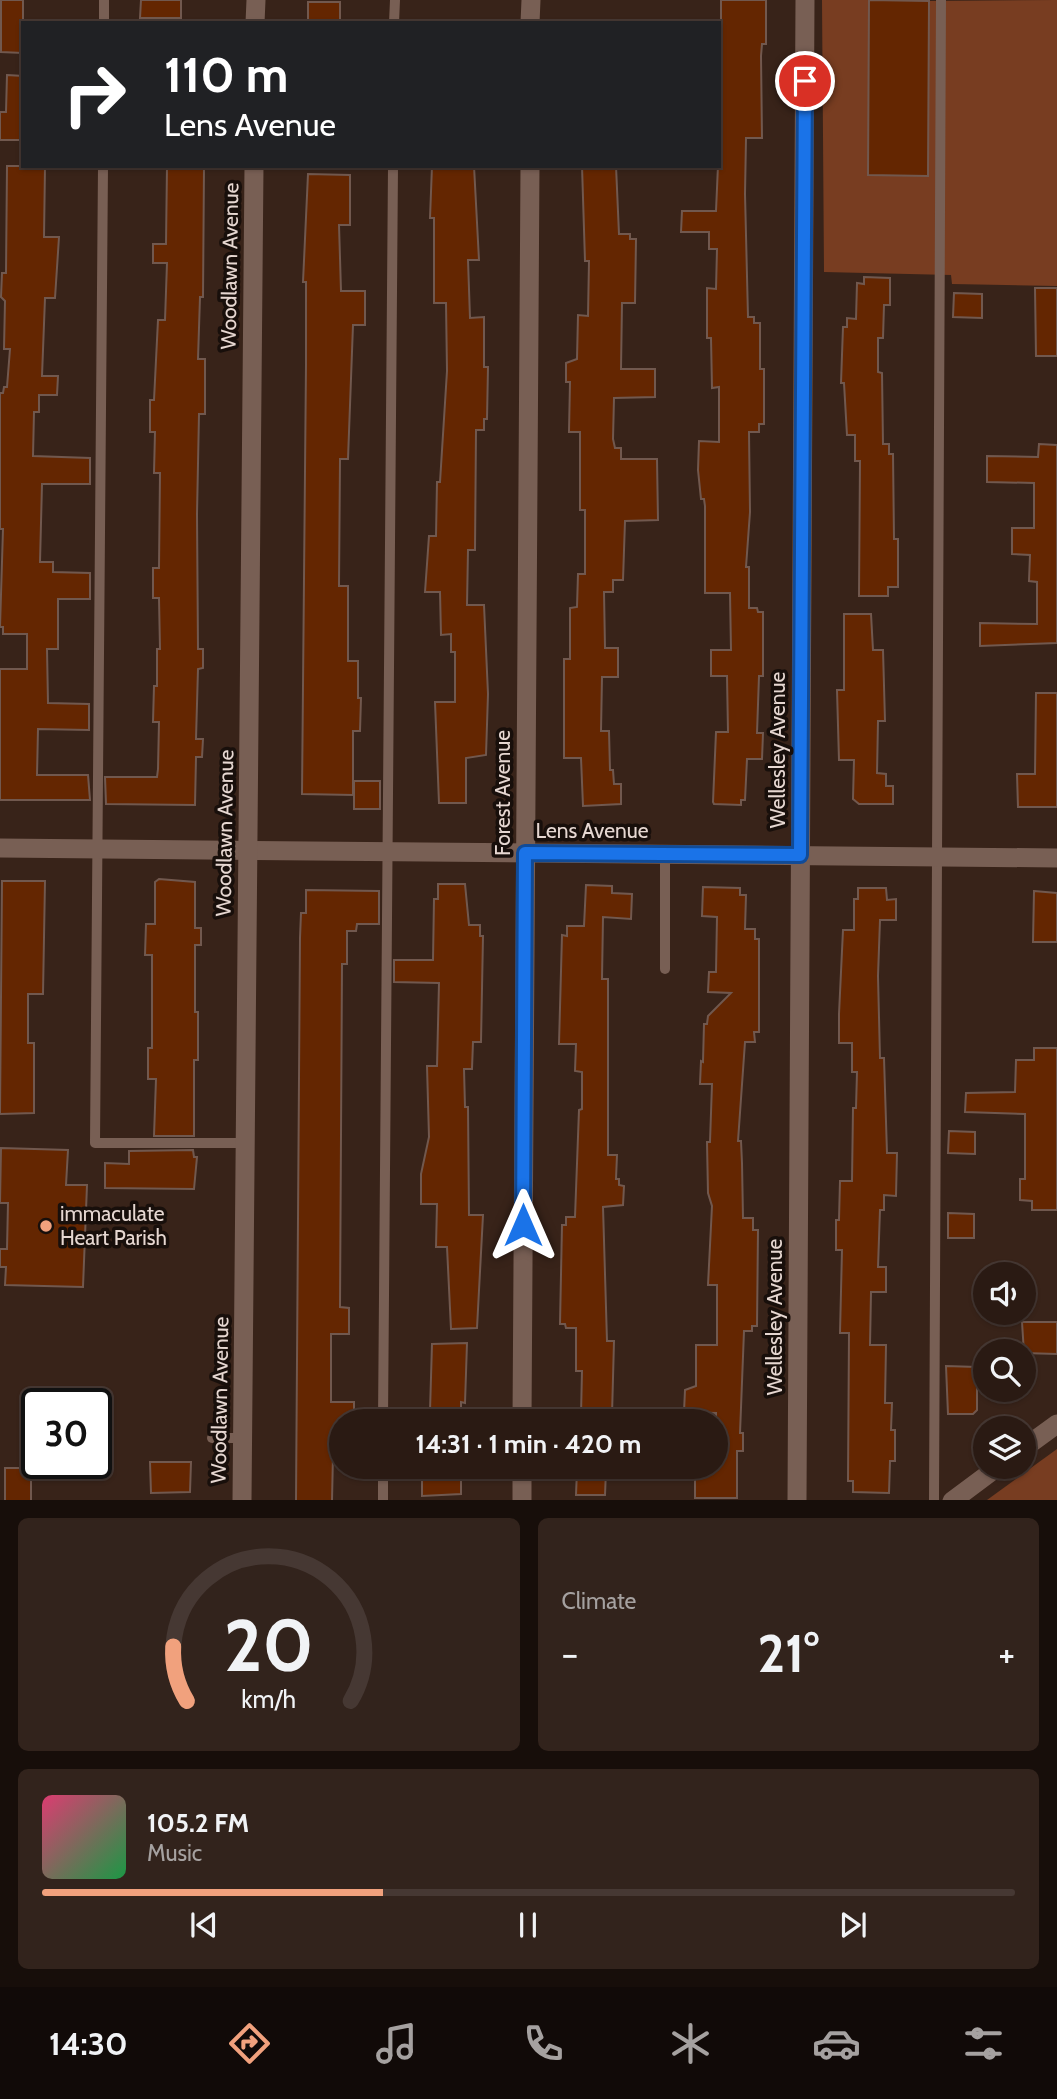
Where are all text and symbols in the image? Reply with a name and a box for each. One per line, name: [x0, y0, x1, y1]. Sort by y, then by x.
text: 110 m: [164, 45, 288, 104]
icon: right: [49, 49, 140, 140]
pin: [775, 51, 835, 111]
icon: arrive: [786, 62, 824, 100]
text: Lens Avenue: [164, 105, 336, 144]
street label: Woodlawn Avenue: [216, 182, 243, 350]
street label: Wellesley Avenue: [765, 672, 790, 828]
street label: Forest Avenue: [490, 730, 515, 856]
street label: Woodlawn Avenue: [211, 749, 238, 917]
street label: Lens Avenue: [536, 818, 649, 843]
position arrow: [486, 1188, 560, 1262]
place label: immaculate Heart Parish: [60, 1201, 167, 1250]
marker: immaculate Heart Parish: [38, 1218, 54, 1234]
street label: Wellesley Avenue: [762, 1239, 787, 1395]
map controls: [973, 1262, 1036, 1479]
button: sound: [973, 1262, 1036, 1325]
street label: Woodlawn Avenue: [206, 1316, 233, 1484]
button: search: [973, 1339, 1036, 1402]
speed limit sign: 30: [21, 1388, 112, 1479]
button: layers: [973, 1416, 1036, 1479]
text: 14:31 · 1 min · 420 m: [416, 1428, 641, 1460]
text: Climate: [562, 1587, 636, 1615]
text: 20: [224, 1601, 314, 1689]
text: 21°: [757, 1622, 819, 1685]
text: −: [562, 1630, 578, 1677]
text: +: [998, 1630, 1015, 1677]
text: km/h: [241, 1683, 296, 1713]
text: 105.2 FM: [147, 1807, 249, 1839]
text: Music: [147, 1839, 202, 1867]
icon: previous: [185, 1906, 223, 1944]
icon: pause: [509, 1906, 547, 1944]
icon: next: [834, 1906, 872, 1944]
icon: directions: [225, 2019, 274, 2068]
icon: music: [372, 2019, 421, 2068]
icon: phone: [519, 2019, 568, 2068]
icon: climate: [666, 2019, 715, 2068]
icon: car: [812, 2019, 861, 2068]
icon: filters: [959, 2019, 1008, 2068]
text: 14:30: [49, 2024, 128, 2063]

